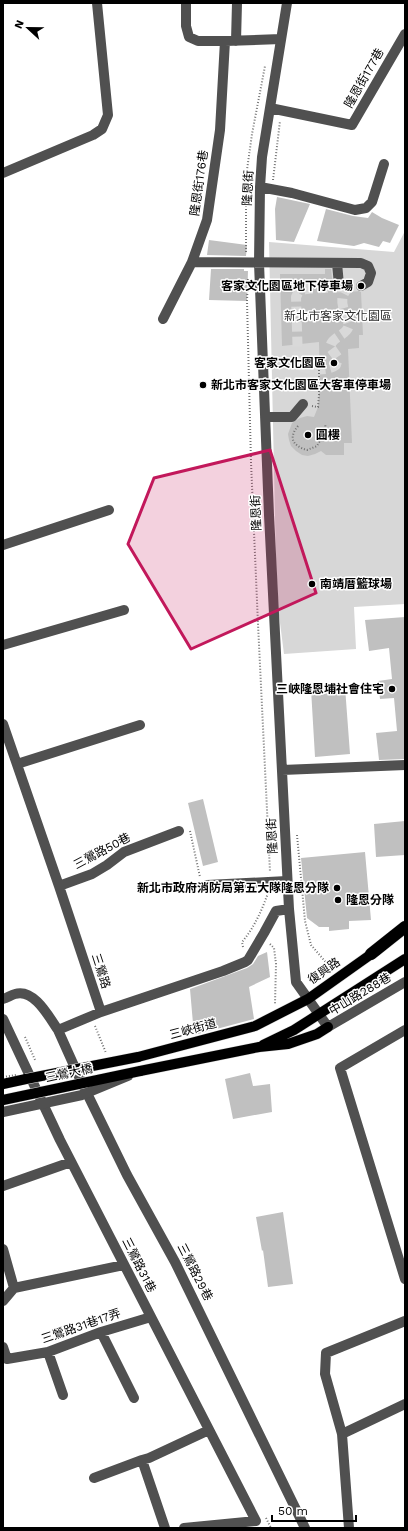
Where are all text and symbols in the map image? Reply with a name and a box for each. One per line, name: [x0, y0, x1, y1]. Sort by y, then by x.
north arrow: [8, 8, 48, 48]
text: N: [12, 18, 27, 31]
street label: 隆恩街177巷: [341, 46, 387, 110]
street label: 隆恩街176巷: [187, 149, 211, 217]
street label: 隆恩街: [240, 170, 256, 206]
place label: 客家文化園區地下停車場: [221, 279, 353, 293]
marker: 客家文化園區地下停車場: [356, 281, 366, 291]
park label: 新北市客家文化園區: [284, 309, 392, 323]
place label: 客家文化園區: [254, 356, 326, 370]
marker: 客家文化園區: [329, 358, 339, 368]
place label: 新北市客家文化園區大客車停車場: [211, 378, 391, 392]
marker: 新北市客家文化園區大客車停車場: [198, 380, 208, 390]
place label: 圓樓: [316, 428, 340, 442]
marker: 圓樓: [303, 430, 313, 440]
street label: 隆恩街: [248, 495, 264, 531]
place label: 南靖厝籃球場: [320, 577, 392, 591]
marker: 南靖厝籃球場: [307, 579, 317, 589]
place label: 三峽隆恩埔社會住宅: [276, 682, 384, 696]
marker: 三峽隆恩埔社會住宅: [387, 684, 397, 694]
street label: 隆恩街: [264, 818, 280, 854]
street label: 三鶯路50巷: [71, 830, 133, 872]
place label: 新北市政府消防局第五大隊隆恩分隊: [137, 881, 329, 895]
marker: 新北市政府消防局第五大隊隆恩分隊: [332, 883, 342, 893]
place label: 隆恩分隊: [346, 893, 394, 907]
marker: 隆恩分隊: [333, 895, 343, 905]
street label: 三鶯路: [89, 952, 113, 990]
street label: 復興路: [305, 955, 343, 987]
street label: 中山路288巷: [326, 970, 394, 1018]
street label: 三峽街道: [168, 1016, 218, 1042]
street label: 三鶯大橋: [44, 1061, 94, 1085]
street label: 三鶯路31巷: [119, 1235, 159, 1295]
street label: 三鶯路29巷: [175, 1241, 215, 1303]
street label: 三鶯路31巷17弄: [39, 1306, 123, 1346]
scale bar: [272, 1497, 356, 1523]
text: 50 m: [278, 1504, 308, 1518]

